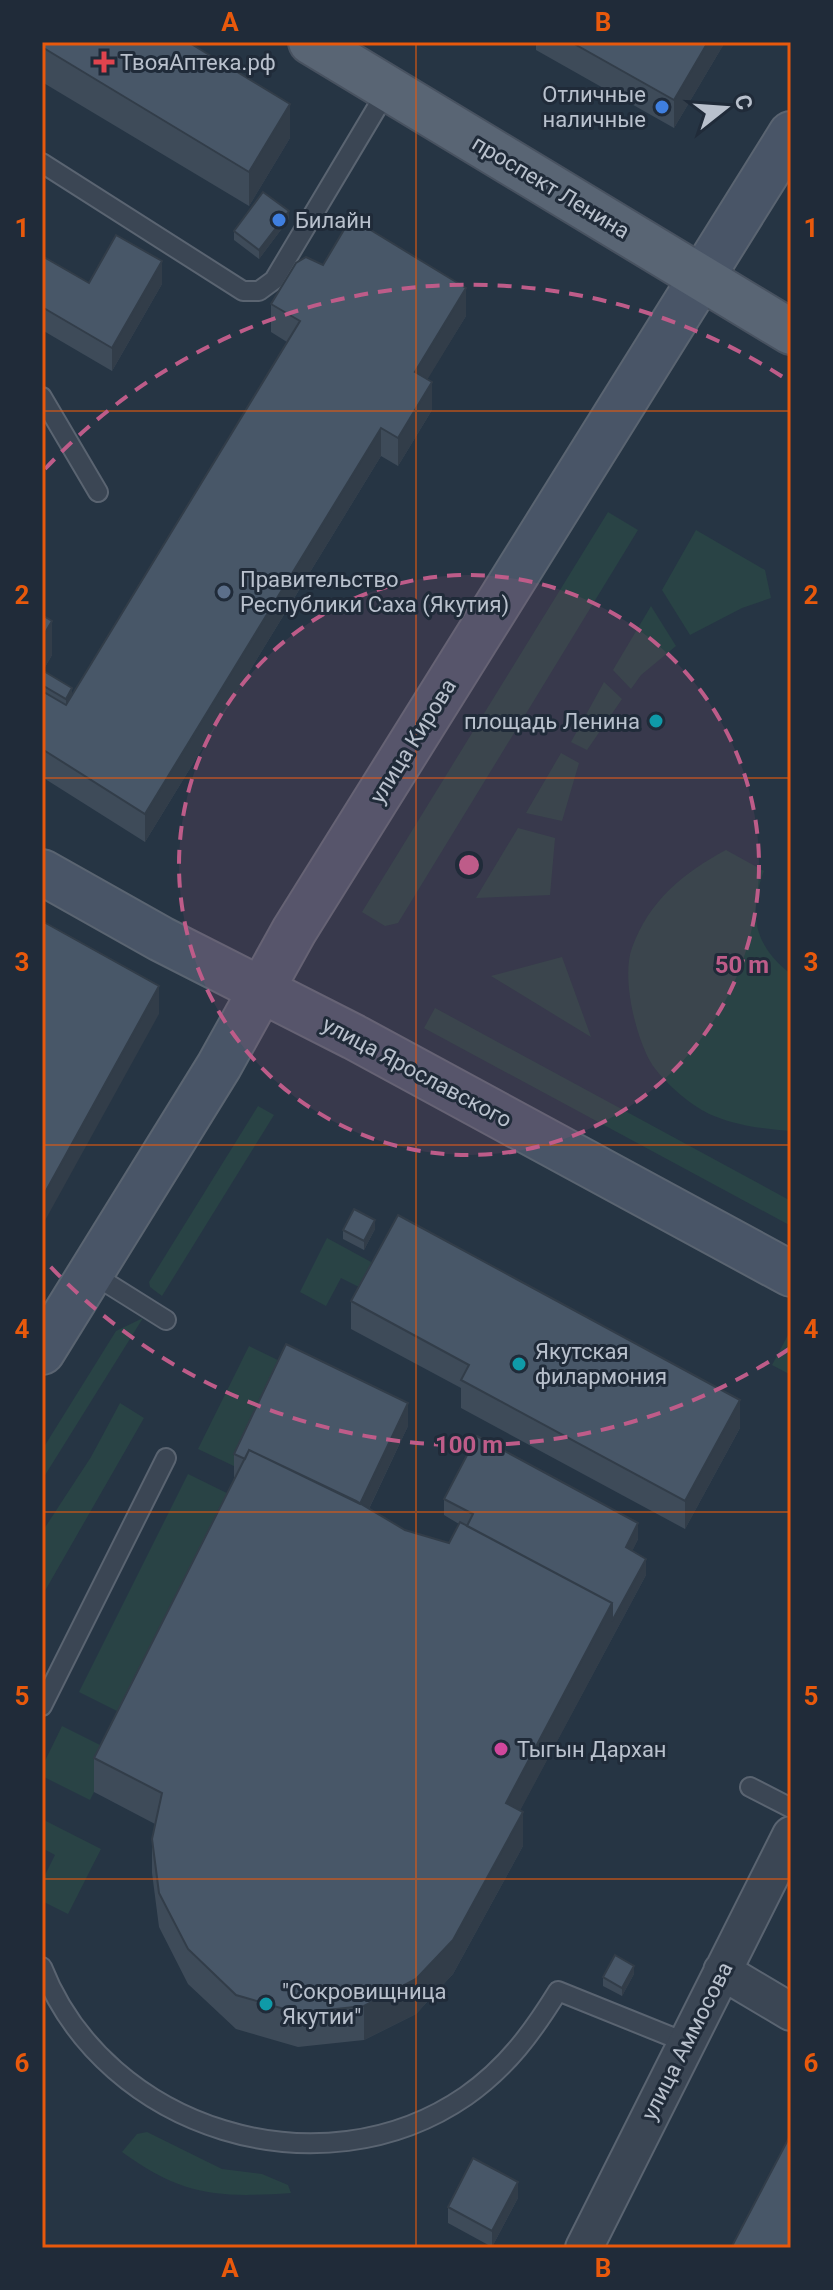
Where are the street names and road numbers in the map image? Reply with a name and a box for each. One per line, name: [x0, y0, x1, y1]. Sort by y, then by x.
street label: проспект Ленина: [468, 130, 634, 244]
street label: улица Кирова: [365, 674, 461, 808]
street label: улица Ярославского: [318, 1011, 516, 1133]
street label: улица Аммосова: [636, 1958, 738, 2124]

